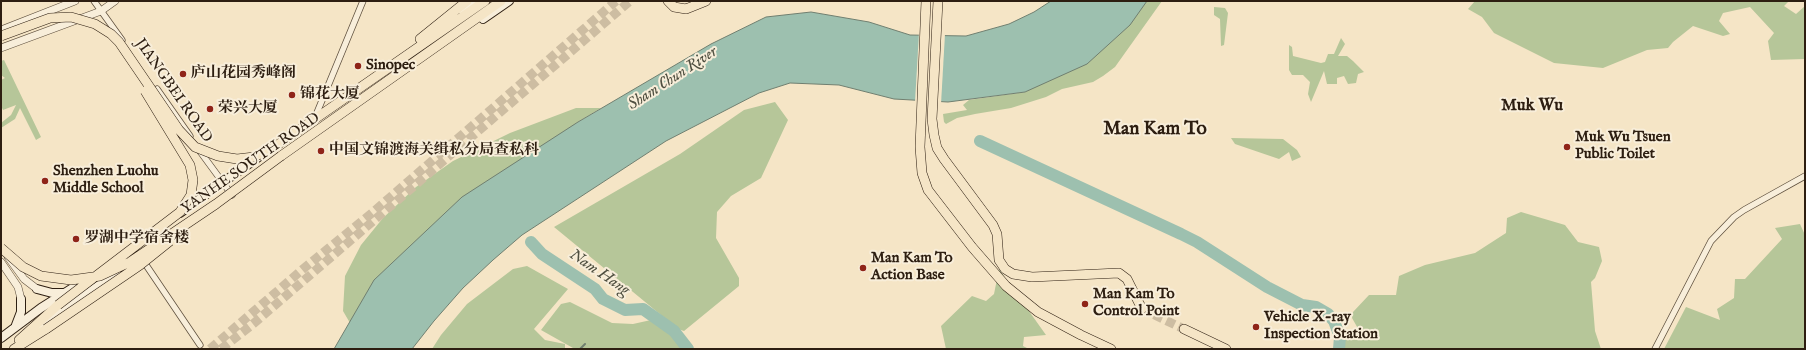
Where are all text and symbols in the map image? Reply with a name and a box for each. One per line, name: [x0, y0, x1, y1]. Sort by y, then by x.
street label: JIANGBEI ROAD: [130, 36, 216, 146]
water label: Sham Chun River: [625, 43, 721, 115]
place label: Sinopec: [366, 57, 415, 75]
marker: Sinopec: [353, 61, 363, 71]
place label: 庐山花园秀峰阁: [191, 65, 296, 83]
marker: 庐山花园秀峰阁: [178, 69, 188, 79]
place label: 锦花大厦: [300, 86, 360, 104]
marker: 锦花大厦: [287, 90, 297, 100]
district label: Muk Wu: [1501, 97, 1563, 117]
place label: 荣兴大厦: [218, 100, 278, 118]
marker: 荣兴大厦: [205, 104, 215, 114]
street label: YANHE SOUTH ROAD: [178, 109, 324, 219]
district label: Man Kam To: [1103, 119, 1207, 141]
place label: Muk Wu Tsuen Public Toilet: [1575, 129, 1671, 164]
place label: 中国文锦渡海关缉私分局查私科: [329, 142, 539, 160]
marker: Muk Wu Tsuen Public Toilet: [1562, 142, 1572, 152]
marker: 中国文锦渡海关缉私分局查私科: [316, 146, 326, 156]
place label: Shenzhen Luohu Middle School: [53, 163, 159, 198]
marker: Shenzhen Luohu Middle School: [40, 176, 50, 186]
place label: 罗湖中学宿舍楼: [84, 230, 189, 248]
marker: 罗湖中学宿舍楼: [71, 234, 81, 244]
water label: Nam Hang: [565, 246, 633, 300]
place label: Man Kam To Action Base: [871, 250, 953, 285]
marker: Man Kam To Action Base: [858, 263, 868, 273]
place label: Man Kam To Control Point: [1093, 286, 1179, 321]
marker: Man Kam To Control Point: [1080, 299, 1090, 309]
place label: Vehicle X-ray Inspection Station: [1264, 309, 1378, 344]
marker: Vehicle X-ray Inspection Station: [1251, 322, 1261, 332]

